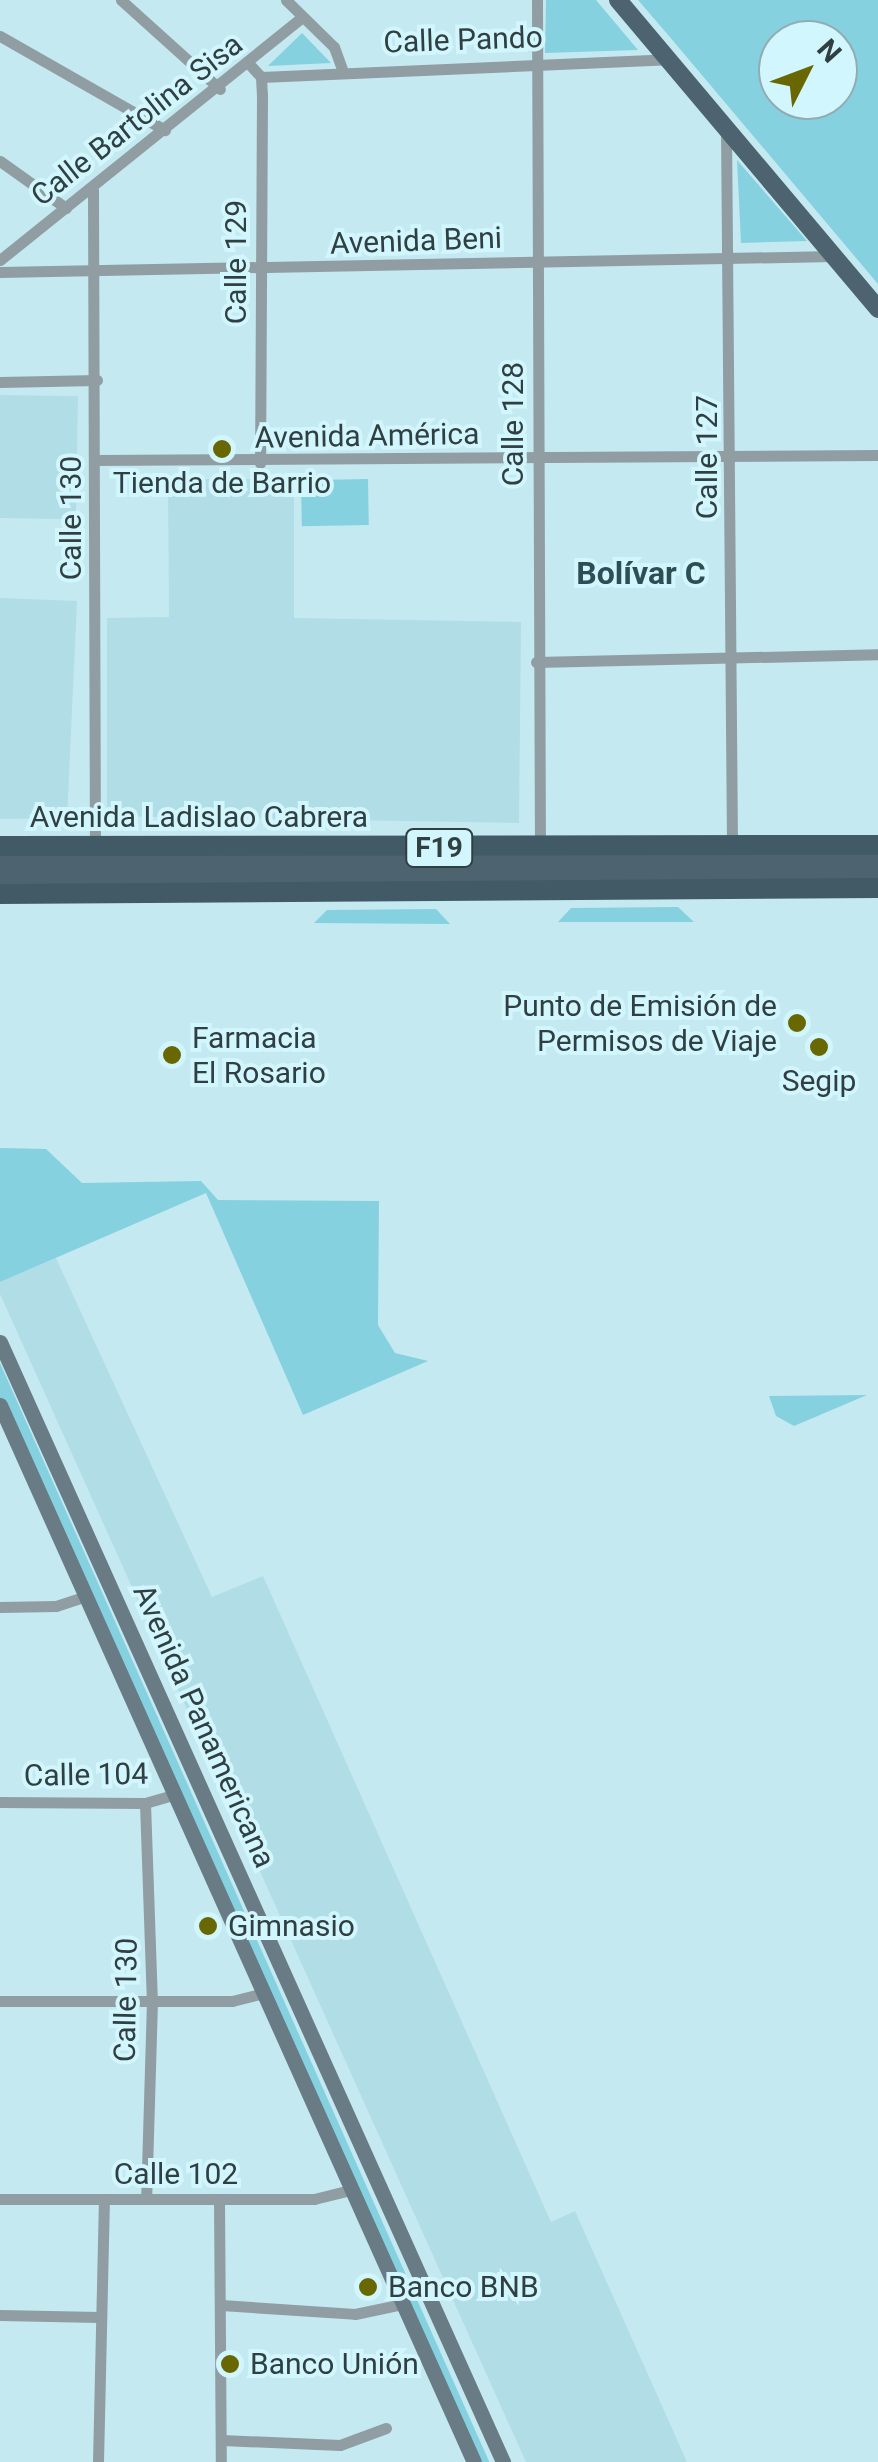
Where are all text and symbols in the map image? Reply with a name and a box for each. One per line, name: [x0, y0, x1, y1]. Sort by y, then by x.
street label: Calle Pando: [383, 19, 543, 61]
north arrow: [758, 20, 858, 120]
street label: Calle Bartolina Sisa: [24, 26, 250, 214]
text: N: [810, 33, 848, 69]
street label: Calle 129: [218, 200, 254, 324]
street label: Avenida Beni: [329, 220, 503, 262]
street label: Calle 128: [495, 362, 531, 486]
street label: Calle 127: [689, 395, 725, 519]
street label: Avenida América: [254, 416, 480, 456]
marker: Tienda de Barrio: [211, 438, 233, 460]
street label: Calle 130: [53, 456, 89, 580]
place label: Tienda de Barrio: [113, 465, 331, 501]
district label: Bolívar C: [576, 554, 706, 592]
street label: Avenida Ladislao Cabrera: [30, 799, 368, 835]
road number: F19: [404, 825, 474, 871]
place label: Punto de Emisión de Permisos de Viaje: [503, 988, 777, 1058]
marker: Punto de Emisión de Permisos de Viaje: [786, 1012, 808, 1034]
place label: Farmacia El Rosario: [192, 1020, 326, 1090]
marker: Segip: [808, 1036, 830, 1058]
marker: Farmacia El Rosario: [161, 1044, 183, 1066]
place label: Segip: [782, 1063, 856, 1099]
street label: Avenida Panamericana: [125, 1579, 283, 1873]
street label: Calle 104: [24, 1756, 148, 1794]
place label: Gimnasio: [228, 1908, 355, 1944]
marker: Gimnasio: [197, 1915, 219, 1937]
street label: Calle 130: [107, 1938, 145, 2062]
street label: Calle 102: [114, 2156, 238, 2192]
place label: Banco BNB: [388, 2269, 539, 2305]
marker: Banco BNB: [357, 2276, 379, 2298]
place label: Banco Unión: [250, 2346, 419, 2382]
marker: Banco Unión: [219, 2353, 241, 2375]

